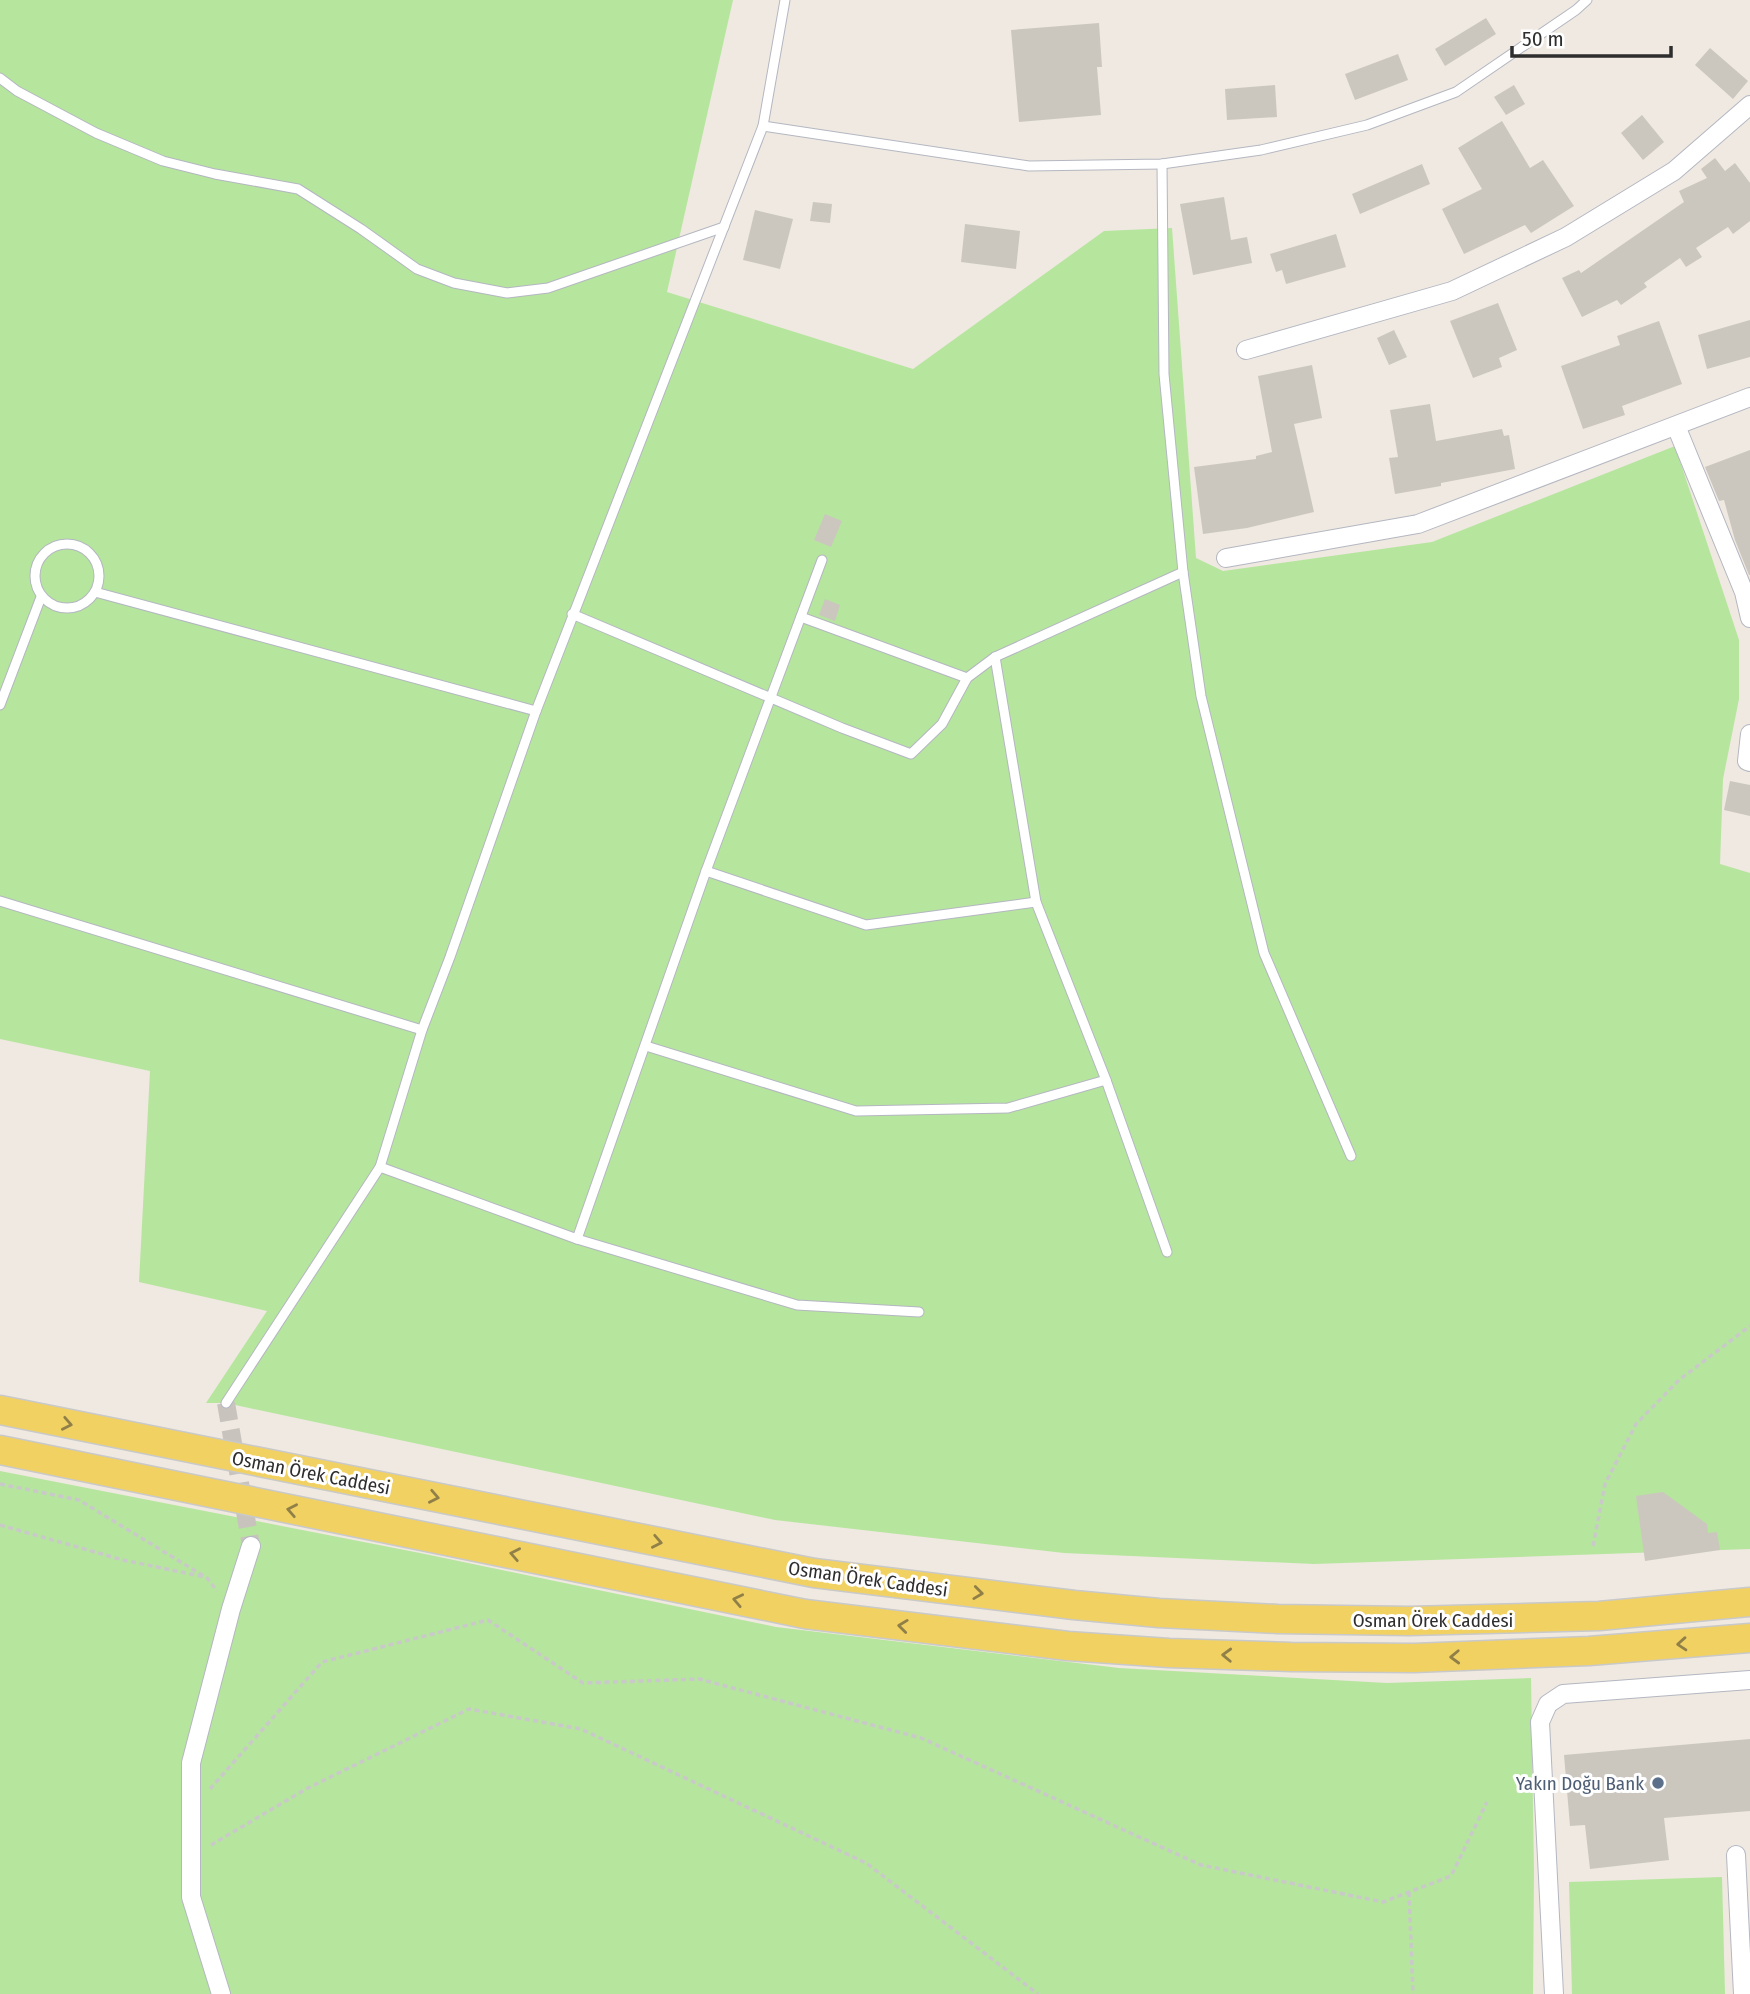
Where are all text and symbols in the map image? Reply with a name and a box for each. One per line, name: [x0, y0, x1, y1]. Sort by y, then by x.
scale bar: [1512, 14, 1671, 58]
text: 50 m: [1522, 26, 1564, 52]
one-way arrow: [61, 1415, 73, 1430]
street label: Osman Örek Caddesi: [230, 1446, 392, 1500]
one-way arrow: [428, 1489, 440, 1504]
one-way arrow: [286, 1503, 298, 1518]
one-way arrow: [651, 1533, 663, 1548]
one-way arrow: [509, 1548, 521, 1563]
street label: Osman Örek Caddesi: [787, 1556, 949, 1602]
one-way arrow: [973, 1586, 984, 1601]
one-way arrow: [732, 1593, 744, 1608]
street label: Osman Örek Caddesi: [1353, 1609, 1513, 1632]
one-way arrow: [898, 1618, 909, 1633]
one-way arrow: [1676, 1636, 1687, 1651]
one-way arrow: [1222, 1647, 1233, 1662]
one-way arrow: [1449, 1649, 1460, 1664]
place label: Yakın Doğu Bank: [1516, 1772, 1644, 1795]
marker: Yakın Doğu Bank: [1650, 1775, 1666, 1791]

